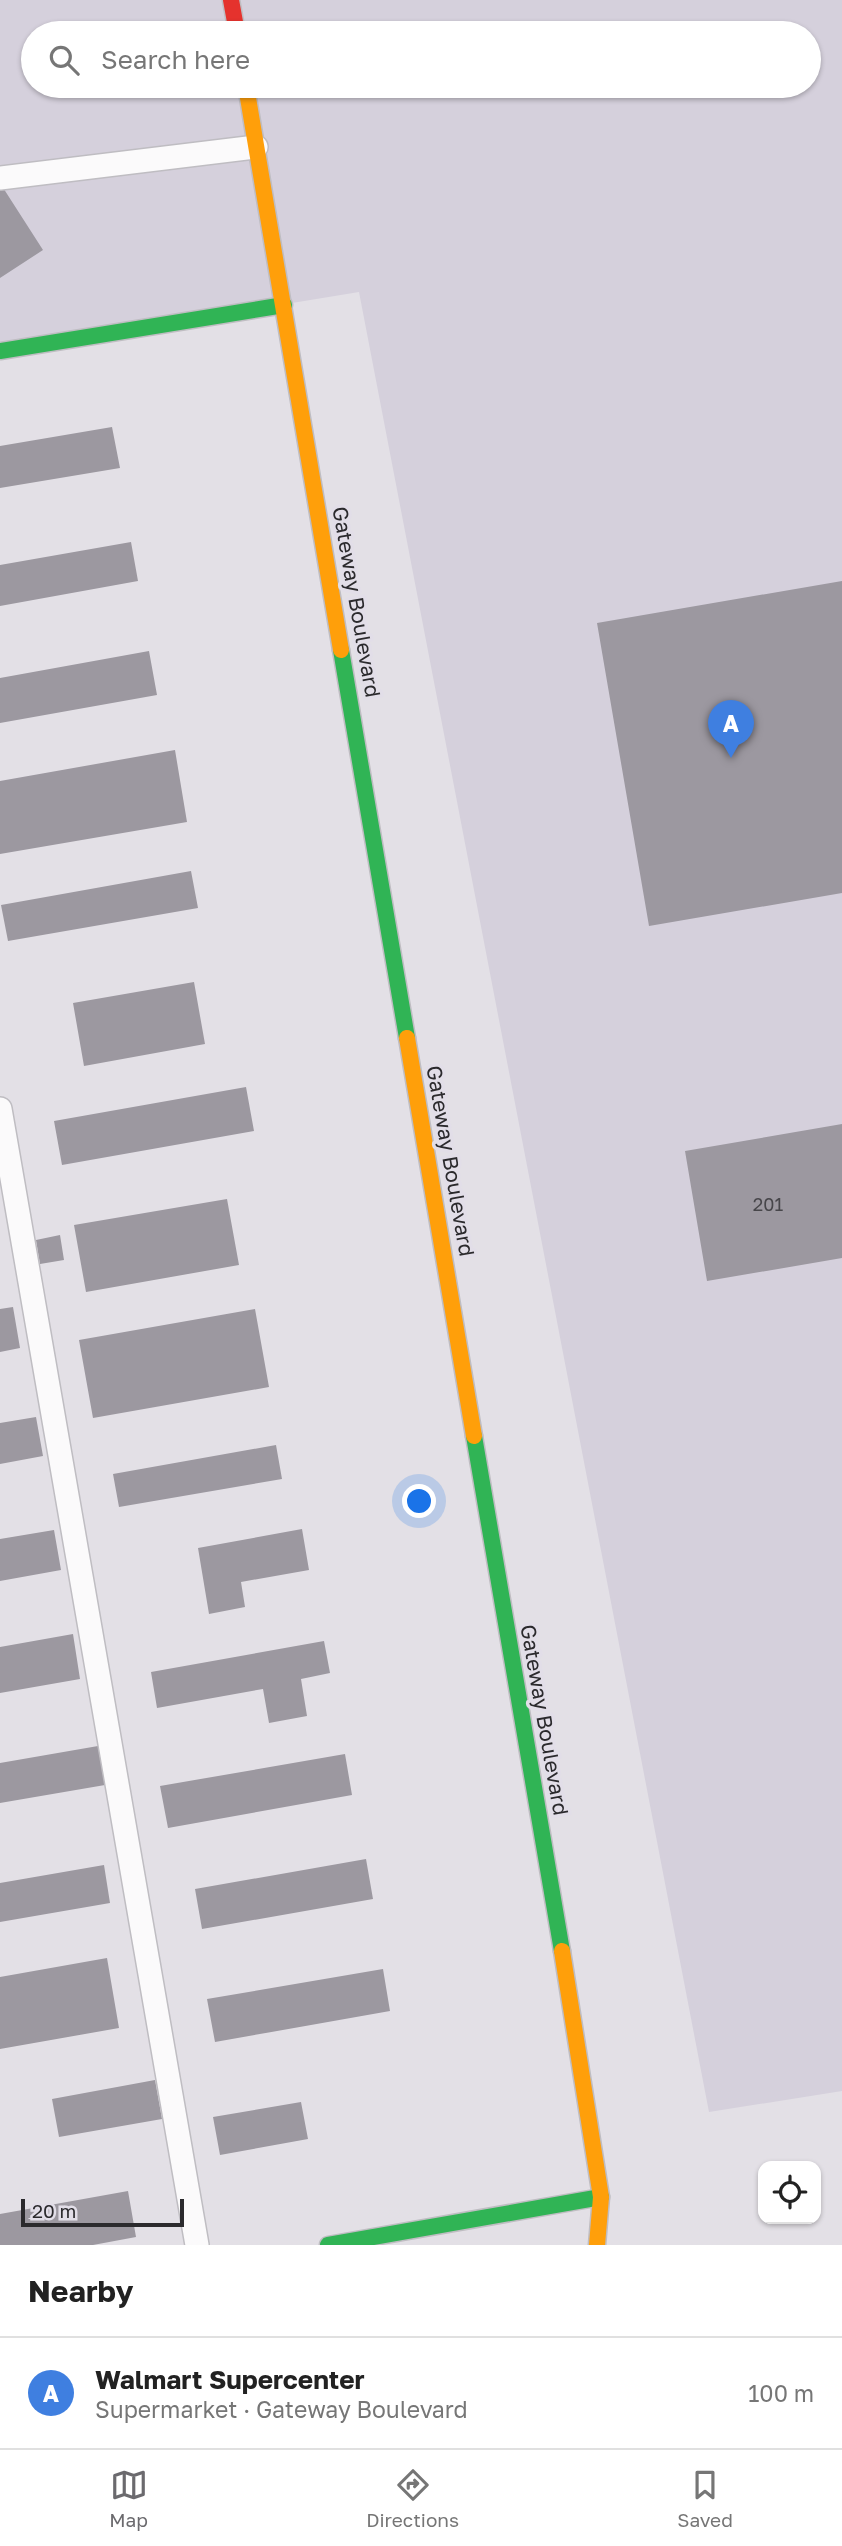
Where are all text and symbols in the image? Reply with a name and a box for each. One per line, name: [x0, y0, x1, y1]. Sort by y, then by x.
search box: [21, 21, 821, 98]
icon: search: [45, 41, 83, 79]
text: Search here: [101, 44, 250, 75]
street label: Gateway Boulevard: [327, 504, 387, 699]
pin: A: [708, 700, 754, 758]
street label: Gateway Boulevard: [421, 1063, 481, 1258]
house number: 201: [753, 1193, 783, 1215]
your location: [402, 1484, 436, 1518]
street label: Gateway Boulevard: [515, 1622, 575, 1817]
map controls: [758, 2161, 821, 2224]
button: locate: [758, 2161, 821, 2224]
scale bar: [21, 2196, 184, 2228]
text: 20 m: [32, 2199, 76, 2222]
text: Nearby: [28, 2273, 133, 2309]
text: Walmart Supercenter: [95, 2364, 365, 2395]
text: A: [43, 2379, 59, 2407]
text: 100 m: [748, 2379, 814, 2407]
text: Supermarket · Gateway Boulevard: [95, 2395, 468, 2423]
tab: Map: [109, 2466, 148, 2531]
tab: Directions: [366, 2466, 459, 2531]
tab: Saved: [677, 2466, 733, 2531]

